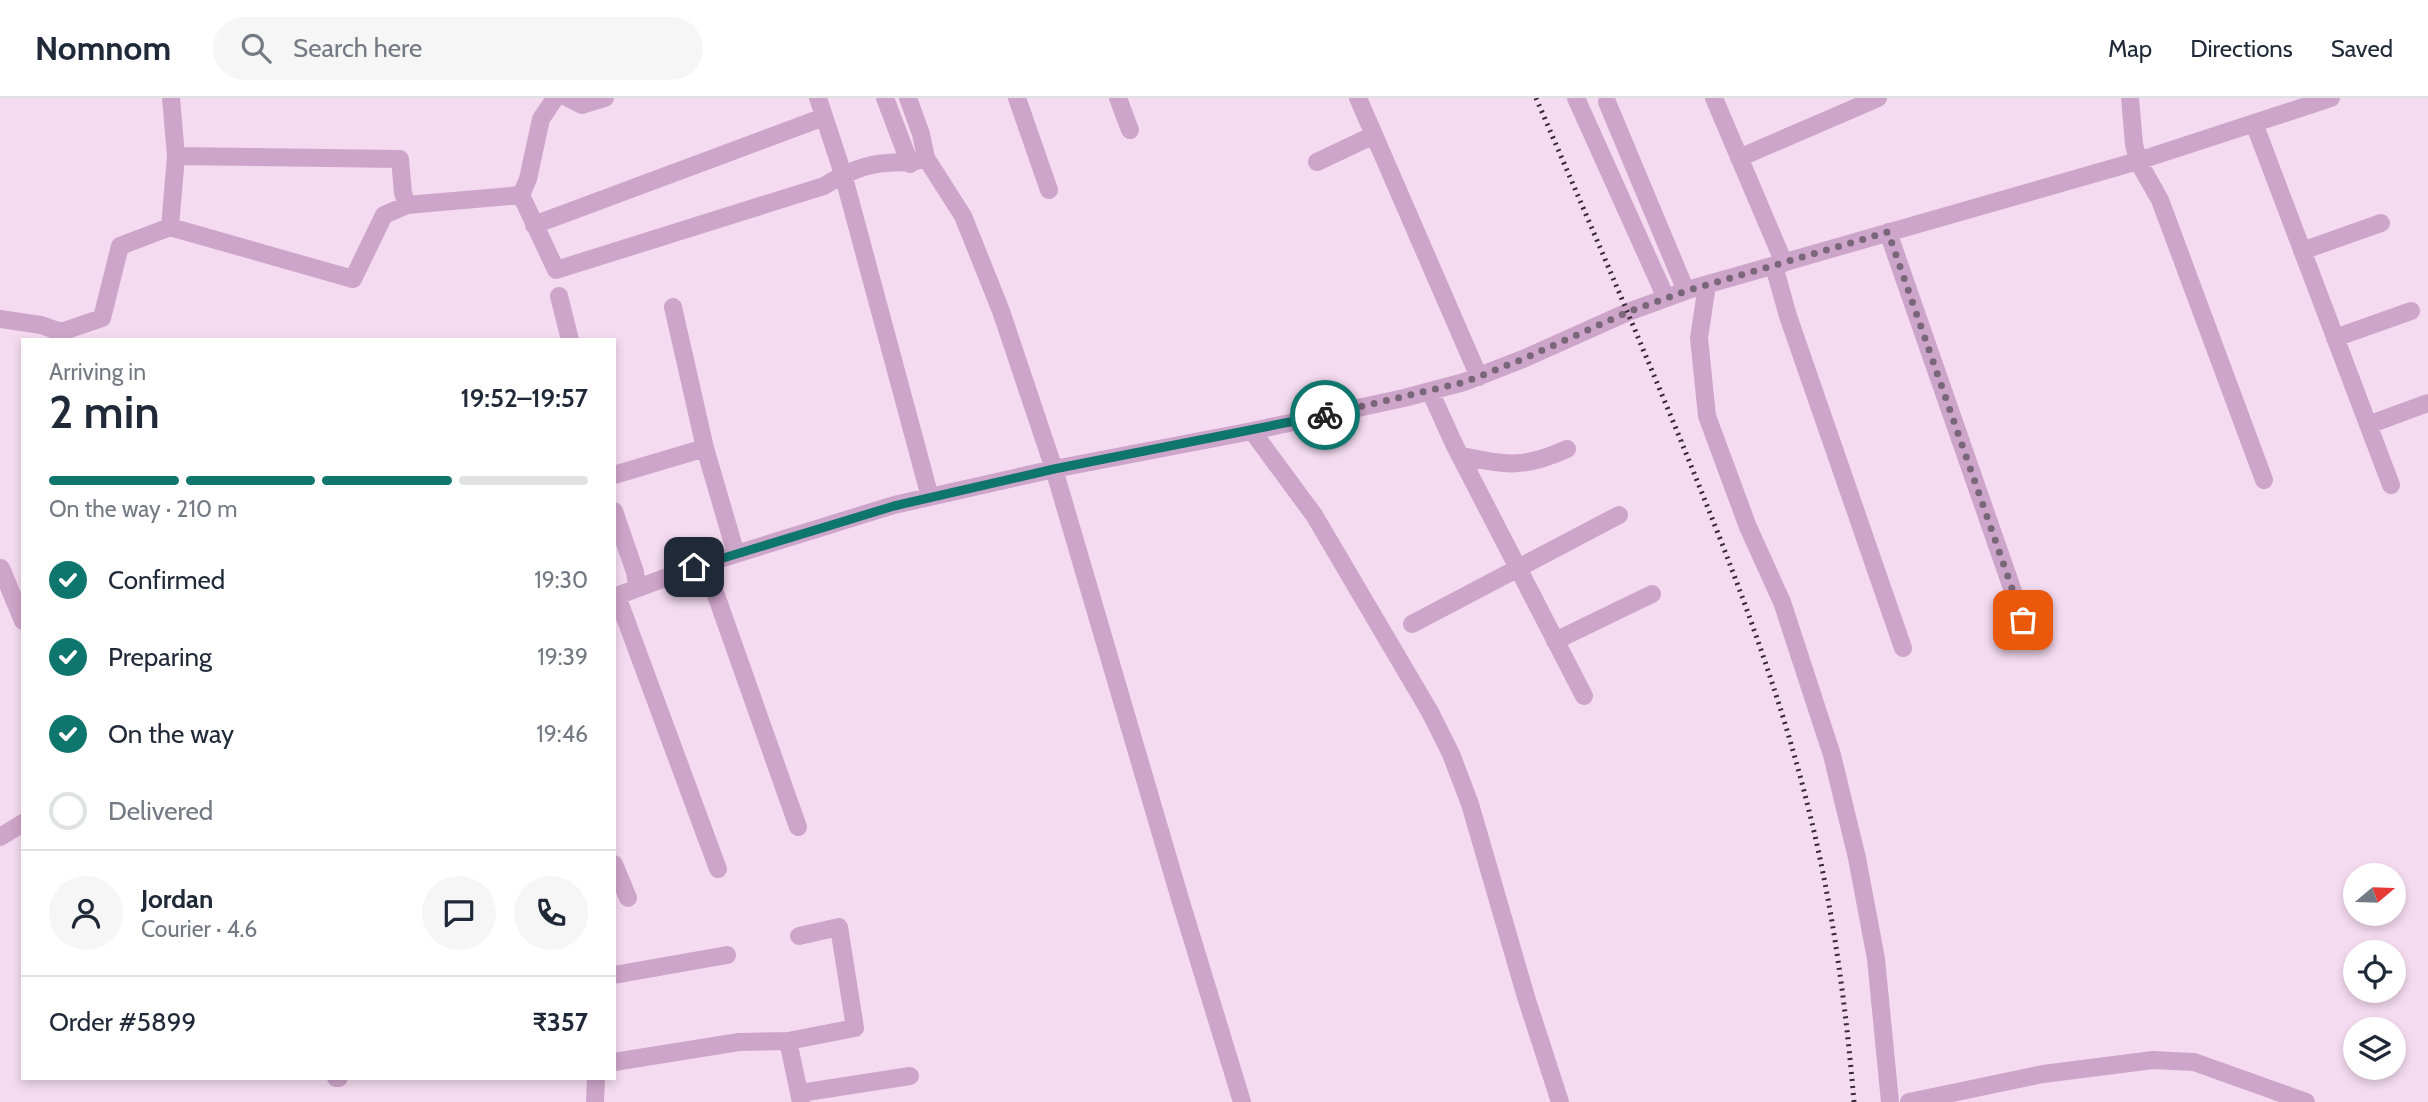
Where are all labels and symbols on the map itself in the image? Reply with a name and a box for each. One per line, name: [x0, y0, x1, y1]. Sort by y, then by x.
courier: [1290, 380, 1360, 450]
pin: [664, 537, 724, 597]
pin: [1993, 590, 2053, 650]
north arrow: [2343, 863, 2406, 926]

